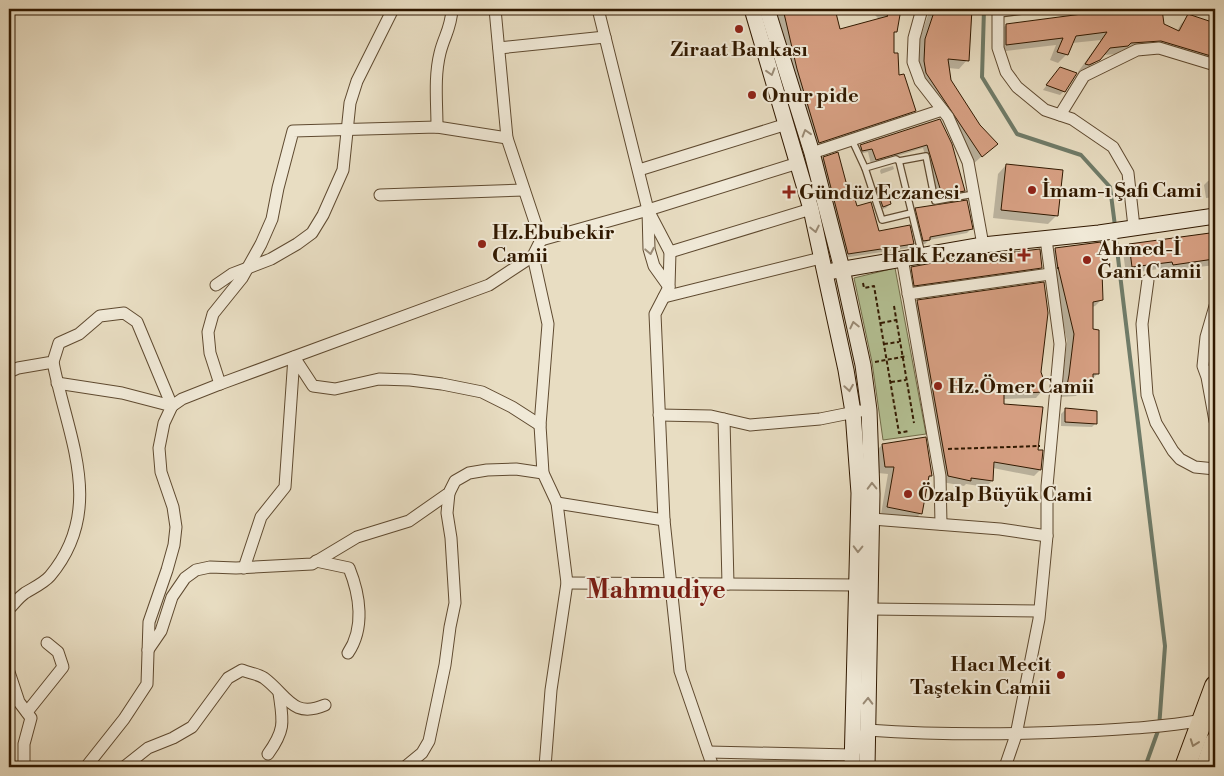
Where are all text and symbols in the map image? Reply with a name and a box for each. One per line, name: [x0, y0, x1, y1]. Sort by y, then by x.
marker: Ziraat Bankası: [733, 23, 745, 35]
place label: Ziraat Bankası: [670, 38, 808, 63]
one-way arrow: [766, 68, 776, 76]
place label: Onur pide: [762, 84, 859, 109]
marker: Onur pide: [746, 89, 758, 101]
one-way arrow: [802, 130, 812, 138]
place label: İmam-ı Şafi Cami: [1042, 177, 1202, 204]
place label: Gündüz Eczanesi: [799, 181, 960, 206]
marker: İmam-ı Şafi Cami: [1026, 184, 1038, 196]
marker: Gündüz Eczanesi: [783, 186, 795, 198]
place label: Hz.Ebubekir Camii: [492, 221, 615, 269]
one-way arrow: [809, 224, 820, 233]
place label: Ahmed-İ Ğani Camii: [1096, 235, 1202, 285]
marker: Hz.Ebubekir Camii: [476, 238, 488, 250]
place label: Halk Eczanesi: [882, 244, 1015, 269]
one-way arrow: [645, 246, 655, 255]
marker: Halk Eczanesi: [1018, 249, 1030, 261]
marker: Ahmed-İ Ğani Camii: [1081, 254, 1093, 266]
one-way arrow: [849, 321, 860, 330]
place label: Hz.Ömer Camii: [948, 374, 1095, 400]
marker: Hz.Ömer Camii: [932, 380, 944, 392]
one-way arrow: [843, 384, 854, 392]
one-way arrow: [867, 482, 877, 490]
place label: Özalp Büyük Cami: [918, 482, 1093, 508]
marker: Özalp Büyük Cami: [902, 488, 914, 500]
one-way arrow: [853, 546, 863, 554]
district label: Mahmudiye: [586, 575, 726, 606]
place label: Hacı Mecit Taştekin Camii: [910, 653, 1052, 701]
marker: Hacı Mecit Taştekin Camii: [1055, 669, 1067, 681]
one-way arrow: [863, 697, 873, 704]
one-way arrow: [1190, 738, 1200, 747]

